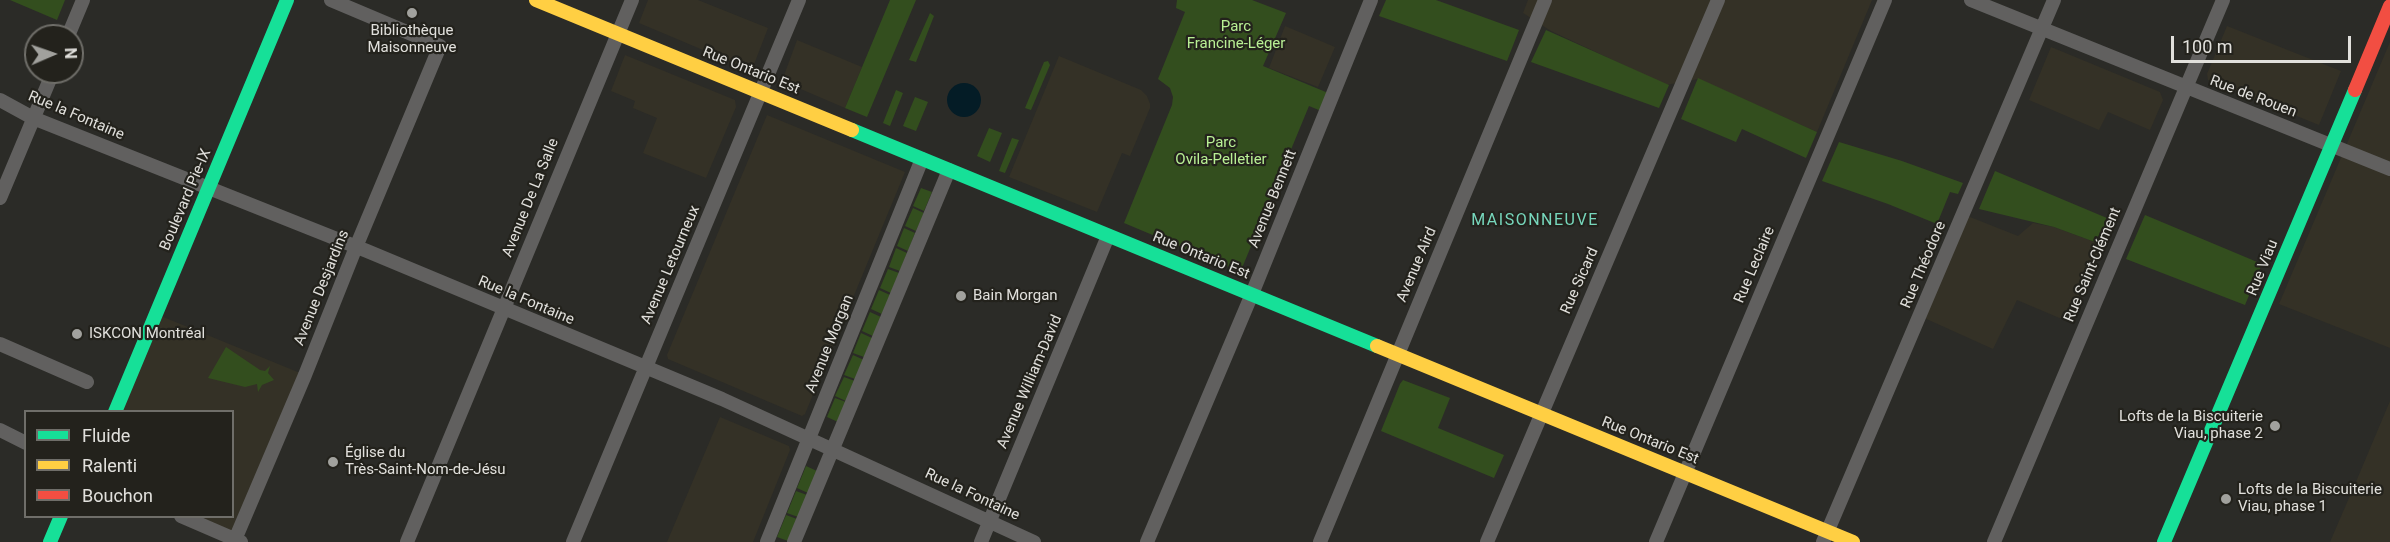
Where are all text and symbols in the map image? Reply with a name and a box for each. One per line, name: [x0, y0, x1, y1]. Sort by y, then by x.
marker: Bibliothèque Maisonneuve: [405, 6, 419, 20]
park label: Parc Francine-Léger: [1187, 18, 1285, 53]
place label: Bibliothèque Maisonneuve: [367, 22, 457, 57]
north arrow: [24, 24, 84, 84]
scale bar: [2174, 24, 2354, 62]
text: 100 m: [2182, 36, 2233, 57]
street label: Rue Ontario Est: [700, 43, 802, 99]
text: N: [61, 47, 80, 59]
street label: Rue de Rouen: [2207, 72, 2299, 122]
street label: Rue la Fontaine: [25, 88, 127, 144]
park label: Parc Ovila-Pelletier: [1175, 134, 1267, 169]
street label: Avenue De La Salle: [499, 136, 563, 260]
street label: Boulevard Pie-IX: [156, 146, 216, 254]
street label: Avenue Bennett: [1245, 147, 1301, 251]
street label: Avenue Letourneux: [638, 203, 704, 327]
street label: Rue Saint-Clément: [2061, 205, 2125, 325]
district label: MAISONNEUVE: [1471, 211, 1599, 231]
street label: Rue Théodore: [1898, 219, 1950, 311]
street label: Rue Leclaire: [1731, 224, 1779, 306]
street label: Avenue Aird: [1393, 225, 1441, 305]
street label: Avenue Desjardins: [291, 228, 353, 348]
street label: Rue Ontario Est: [1150, 228, 1252, 284]
street label: Rue Viau: [2244, 237, 2282, 299]
street label: Rue Sicard: [1557, 245, 1603, 317]
street label: Rue la Fontaine: [475, 273, 577, 329]
place label: Bain Morgan: [973, 287, 1058, 305]
marker: Bain Morgan: [954, 289, 968, 303]
street label: Avenue Morgan: [802, 292, 858, 396]
street label: Avenue William-David: [994, 312, 1066, 452]
place label: ISKCON Montréal: [89, 325, 205, 343]
marker: ISKCON Montréal: [70, 327, 84, 341]
place label: Lofts de la Biscuiterie Viau, phase 2: [2119, 408, 2263, 443]
legend: [24, 410, 234, 518]
street label: Rue Ontario Est: [1599, 413, 1701, 469]
marker: Lofts de la Biscuiterie Viau, phase 2: [2268, 419, 2282, 433]
text: Fluide: [82, 425, 130, 446]
place label: Église du Très-Saint-Nom-de-Jésu: [345, 444, 506, 479]
text: Ralenti: [82, 455, 137, 476]
marker: Église du Très-Saint-Nom-de-Jésu: [326, 455, 340, 469]
street label: Rue la Fontaine: [922, 465, 1022, 525]
place label: Lofts de la Biscuiterie Viau, phase 1: [2238, 481, 2382, 516]
text: Bouchon: [82, 485, 153, 506]
marker: Lofts de la Biscuiterie Viau, phase 1: [2219, 492, 2233, 506]

